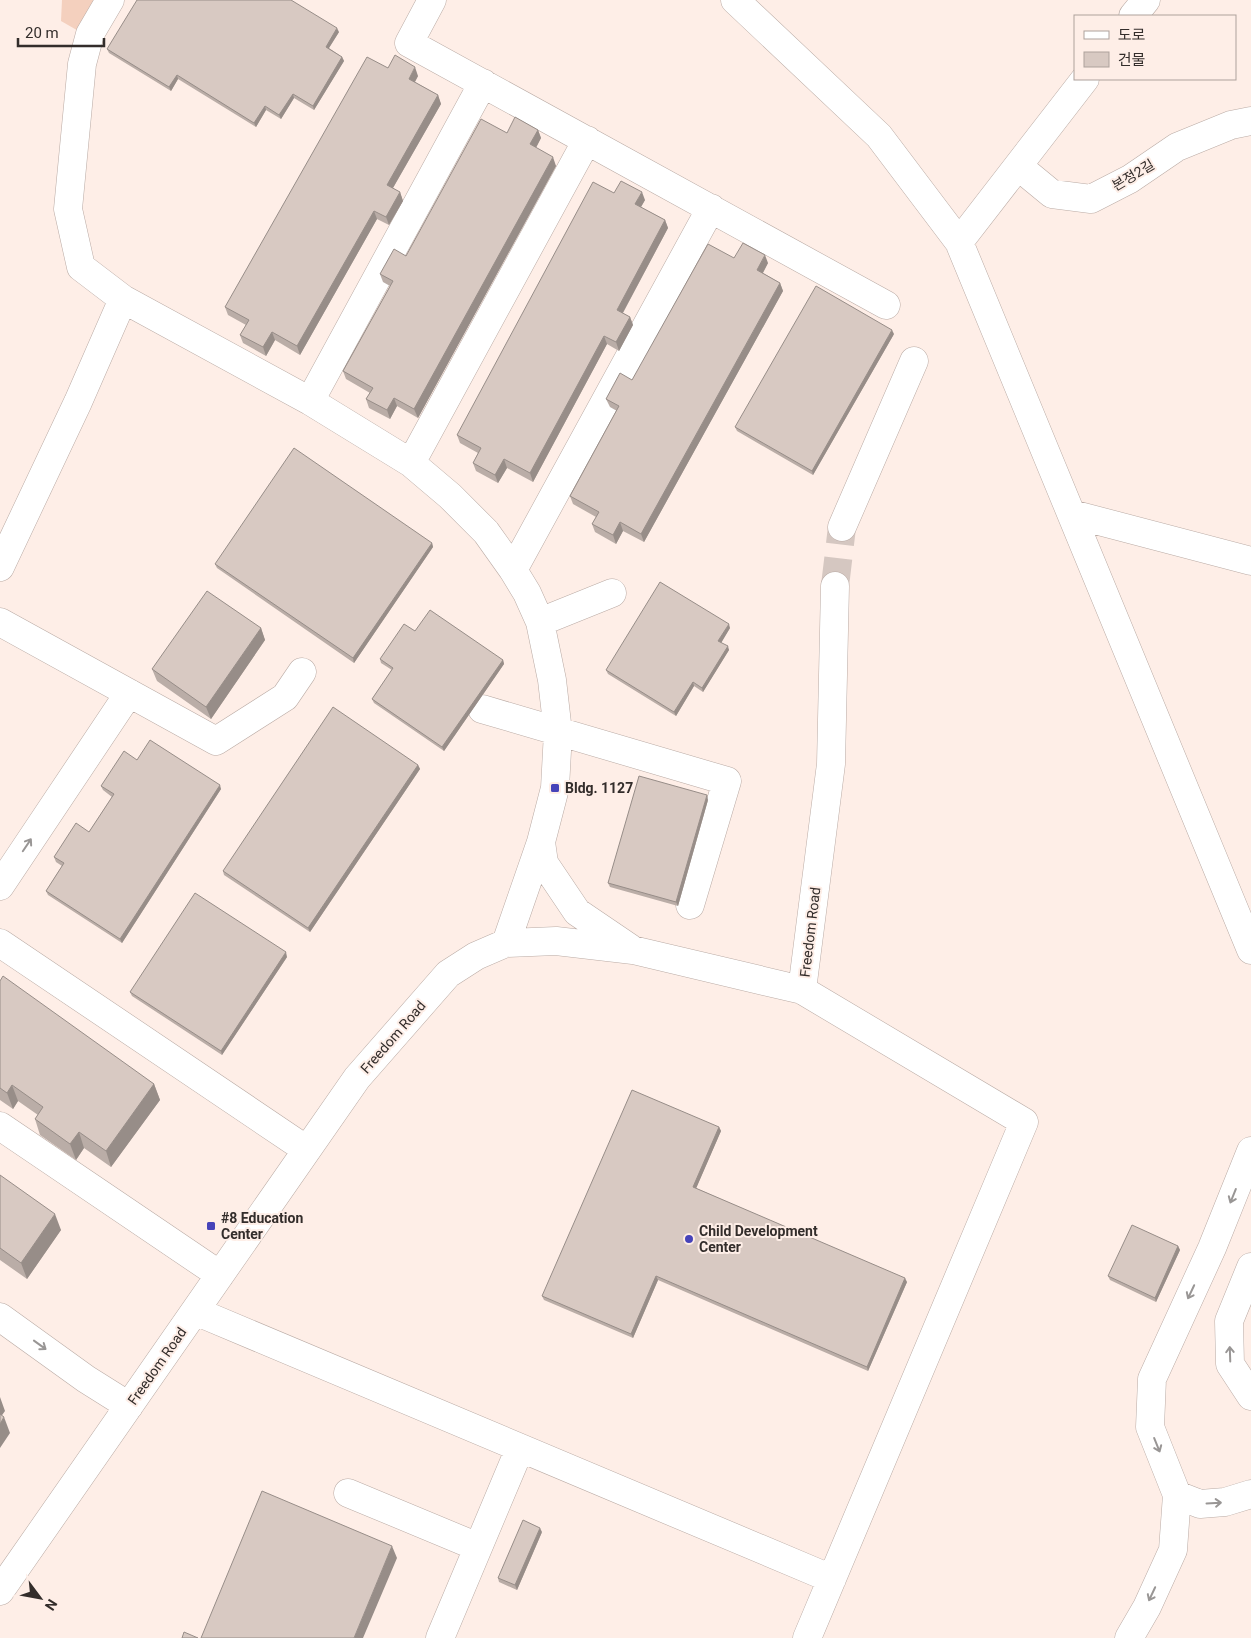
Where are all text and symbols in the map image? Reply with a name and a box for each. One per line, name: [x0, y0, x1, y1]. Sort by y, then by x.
scale bar: [18, 15, 104, 47]
legend: [1074, 15, 1236, 80]
text: 20 m: [25, 24, 59, 42]
text: 도로: [1118, 26, 1146, 44]
text: 건물: [1118, 51, 1146, 69]
street label: 본정2길: [1109, 156, 1157, 194]
place label: Bldg. 1127: [565, 780, 633, 796]
marker: Bldg. 1127: [549, 782, 561, 794]
one-way arrow: [22, 838, 32, 852]
street label: Freedom Road: [797, 886, 823, 978]
street label: Freedom Road: [357, 997, 429, 1077]
one-way arrow: [1228, 1188, 1237, 1203]
place label: #8 Education Center: [221, 1210, 303, 1242]
marker: #8 Education Center: [205, 1220, 217, 1232]
place label: Child Development Center: [699, 1223, 818, 1255]
marker: Child Development Center: [683, 1233, 695, 1245]
one-way arrow: [1186, 1284, 1196, 1299]
street label: Freedom Road: [124, 1324, 190, 1408]
one-way arrow: [32, 1340, 46, 1350]
one-way arrow: [1225, 1346, 1235, 1362]
one-way arrow: [1152, 1437, 1162, 1452]
one-way arrow: [1205, 1498, 1221, 1507]
north arrow: [15, 1573, 65, 1623]
one-way arrow: [1147, 1586, 1157, 1601]
text: N: [42, 1596, 60, 1613]

